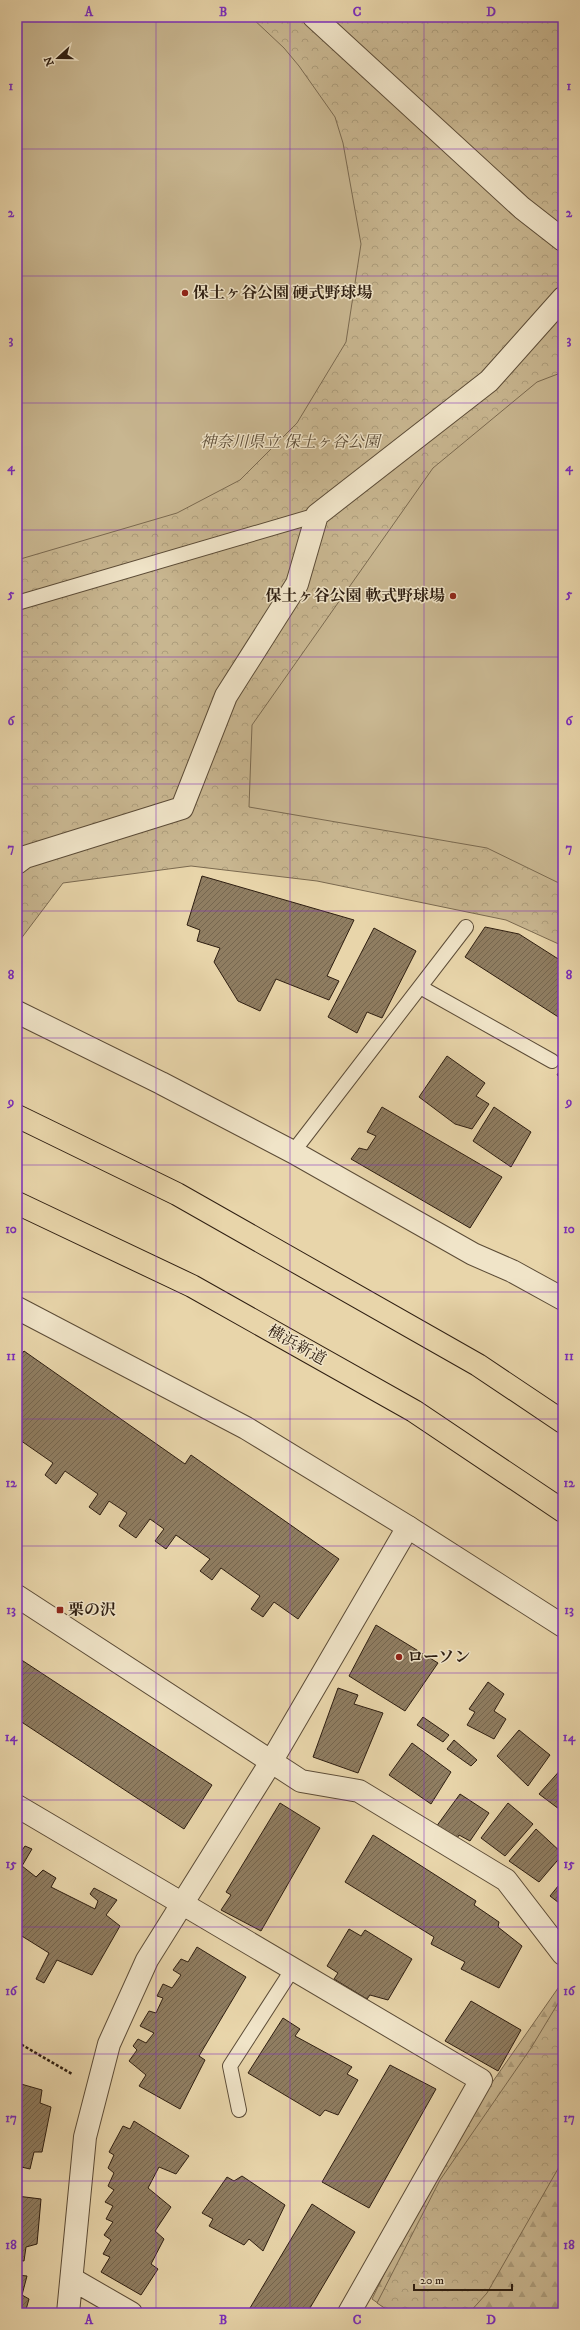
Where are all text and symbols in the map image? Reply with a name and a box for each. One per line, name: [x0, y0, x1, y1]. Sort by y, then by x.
text: A: [84, 4, 94, 20]
text: B: [219, 4, 227, 20]
text: C: [353, 4, 362, 20]
text: D: [486, 4, 496, 20]
north arrow: [38, 38, 78, 78]
text: N: [41, 55, 58, 68]
text: 1: [9, 78, 14, 94]
text: 1: [567, 78, 572, 94]
text: 2: [8, 205, 15, 221]
text: 2: [566, 205, 573, 221]
place label: 保土ヶ谷公園 硬式野球場: [193, 283, 372, 303]
marker: 保土ヶ谷公園 硬式野球場: [180, 288, 190, 298]
text: 3: [9, 332, 14, 348]
text: 3: [567, 332, 572, 348]
park label: 神奈川県立 保土ヶ谷公園: [200, 432, 383, 452]
text: 4: [6, 459, 15, 476]
text: 4: [564, 459, 573, 476]
text: 5: [7, 586, 15, 602]
place label: 保土ヶ谷公園 軟式野球場: [266, 586, 445, 606]
text: 5: [565, 586, 573, 602]
marker: 保土ヶ谷公園 軟式野球場: [448, 591, 458, 601]
text: 6: [8, 713, 16, 729]
text: 6: [566, 713, 574, 729]
text: 7: [8, 840, 15, 856]
text: 7: [566, 840, 573, 856]
text: 8: [8, 967, 15, 983]
text: 8: [566, 967, 573, 983]
text: 9: [7, 1094, 14, 1110]
text: 9: [565, 1094, 572, 1110]
text: 10: [5, 1221, 17, 1237]
text: 10: [563, 1221, 575, 1237]
street label: 横浜新道: [264, 1321, 330, 1369]
text: 11: [6, 1348, 16, 1364]
text: 11: [564, 1348, 574, 1364]
text: 12: [5, 1475, 17, 1491]
text: 12: [563, 1475, 575, 1491]
place label: 栗の沢: [68, 1600, 116, 1620]
text: 13: [6, 1602, 16, 1618]
text: 13: [564, 1602, 574, 1618]
marker: 栗の沢: [55, 1605, 65, 1615]
place label: ローソン: [407, 1647, 470, 1667]
marker: ローソン: [394, 1652, 404, 1662]
text: 14: [5, 1729, 18, 1746]
text: 14: [563, 1729, 576, 1746]
text: 15: [5, 1856, 17, 1872]
text: 15: [563, 1856, 575, 1872]
text: 16: [5, 1983, 18, 1999]
text: 16: [563, 1983, 576, 1999]
text: 17: [5, 2110, 17, 2126]
text: 17: [563, 2110, 575, 2126]
text: 18: [5, 2237, 17, 2253]
text: 18: [563, 2237, 575, 2253]
scale bar: [414, 2266, 512, 2292]
text: 20 m: [420, 2273, 444, 2288]
text: A: [84, 2312, 94, 2328]
text: B: [219, 2312, 227, 2328]
text: C: [353, 2312, 362, 2328]
text: D: [486, 2312, 496, 2328]

